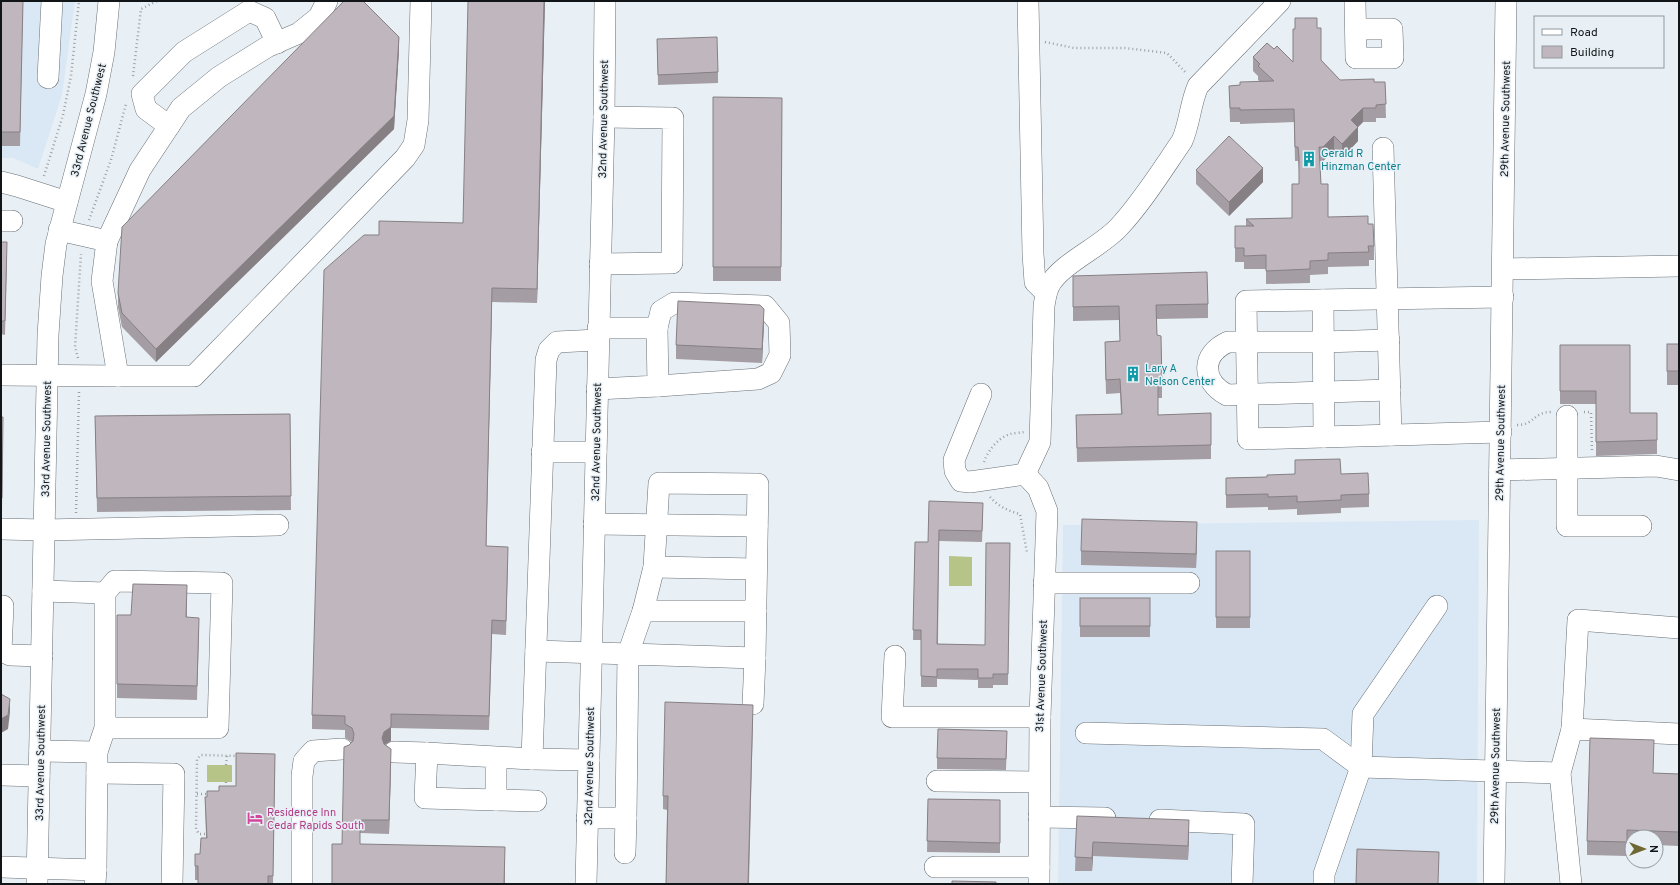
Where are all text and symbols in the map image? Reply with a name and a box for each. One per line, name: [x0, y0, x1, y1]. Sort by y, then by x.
legend: [1534, 16, 1664, 68]
text: Road: [1570, 25, 1598, 41]
text: Building: [1570, 45, 1614, 61]
street label: 32nd Avenue Southwest: [596, 60, 612, 178]
street label: 29th Avenue Southwest: [1498, 61, 1514, 177]
street label: 33rd Avenue Southwest: [68, 62, 110, 178]
place label: Gerald R Hinzman Center: [1321, 147, 1402, 174]
building icon: Gerald R Hinzman Center: [1300, 150, 1318, 168]
place label: Lary A Nelson Center: [1145, 362, 1216, 389]
building icon: Lary A Nelson Center: [1124, 365, 1142, 383]
street label: 33rd Avenue Southwest: [39, 381, 55, 497]
street label: 32nd Avenue Southwest: [589, 383, 605, 501]
street label: 29th Avenue Southwest: [1493, 385, 1509, 501]
street label: 31st Avenue Southwest: [1033, 619, 1051, 733]
street label: 33rd Avenue Southwest: [33, 705, 49, 821]
street label: 32nd Avenue Southwest: [582, 707, 598, 825]
street label: 29th Avenue Southwest: [1488, 708, 1504, 824]
place label: Residence Inn Cedar Rapids South: [267, 806, 364, 833]
hotel icon: Residence Inn Cedar Rapids South: [246, 809, 264, 827]
north arrow: [1624, 829, 1664, 869]
text: N: [1646, 845, 1660, 853]

